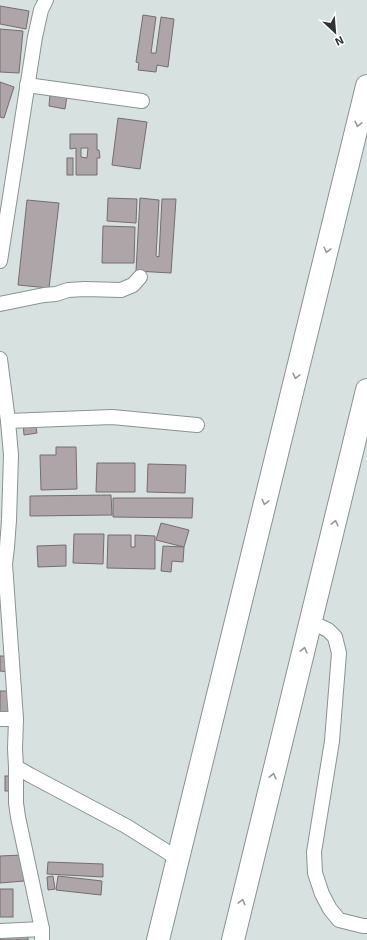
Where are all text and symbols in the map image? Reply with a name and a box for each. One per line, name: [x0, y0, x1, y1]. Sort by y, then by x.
north arrow: [315, 12, 355, 52]
text: N: [333, 34, 346, 49]
one-way arrow: [354, 121, 362, 127]
one-way arrow: [323, 247, 331, 253]
one-way arrow: [292, 373, 300, 379]
one-way arrow: [261, 499, 269, 506]
one-way arrow: [330, 520, 338, 526]
one-way arrow: [299, 646, 308, 653]
one-way arrow: [268, 773, 277, 780]
one-way arrow: [238, 899, 246, 905]

